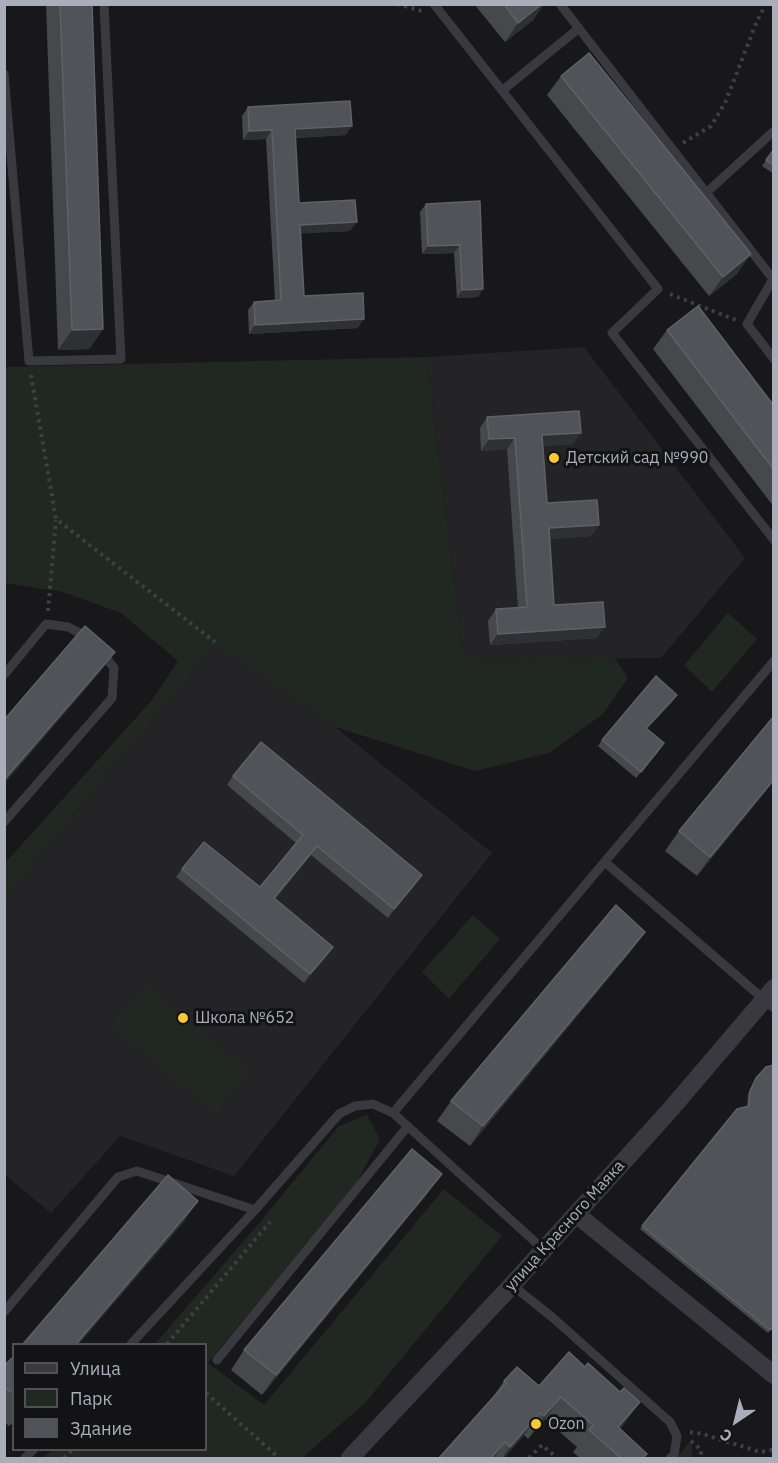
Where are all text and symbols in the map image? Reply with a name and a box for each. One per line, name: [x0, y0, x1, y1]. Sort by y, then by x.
place label: Детский сад №990: [566, 448, 708, 468]
marker: Детский сад №990: [547, 451, 561, 465]
place label: Школа №652: [195, 1008, 294, 1028]
marker: Школа №652: [176, 1011, 190, 1025]
street label: улица Красного Маяка: [501, 1157, 629, 1295]
legend: [12, 1343, 207, 1451]
text: Улица: [70, 1357, 121, 1380]
text: Парк: [70, 1387, 112, 1410]
north arrow: [706, 1391, 766, 1451]
place label: Ozon: [548, 1414, 585, 1434]
text: Здание: [70, 1417, 132, 1440]
marker: Ozon: [529, 1417, 543, 1431]
text: С: [716, 1425, 736, 1447]

